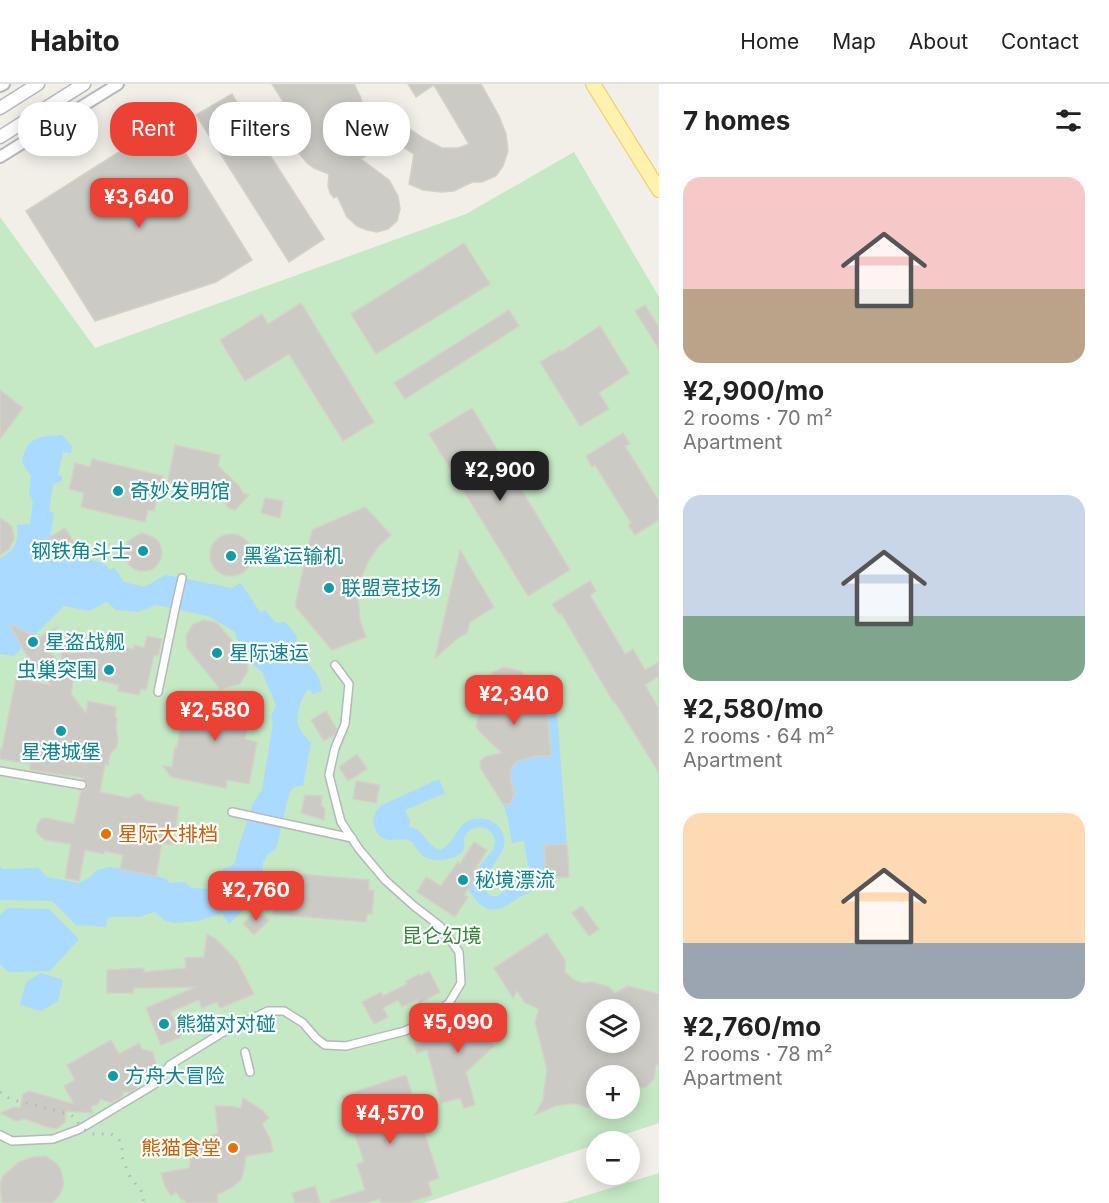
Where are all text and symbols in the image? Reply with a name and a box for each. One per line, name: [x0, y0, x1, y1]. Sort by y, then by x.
text: Habito: [30, 24, 120, 58]
text: Home: [740, 29, 799, 54]
text: Map: [832, 29, 876, 54]
text: About: [909, 29, 968, 54]
text: Contact: [1001, 29, 1079, 54]
chip: Buy: [18, 102, 98, 156]
chip: Rent: [110, 102, 197, 156]
chip: Filters: [209, 102, 311, 156]
chip: New: [323, 102, 410, 156]
icon: filters: [1052, 104, 1085, 137]
text: 7 homes: [683, 105, 790, 136]
pin: ¥3,640: [90, 178, 188, 229]
text: ¥3,640: [104, 185, 174, 209]
icon: home: [830, 216, 938, 324]
text: ¥2,900/mo: [683, 375, 824, 406]
text: 2 rooms · 70 m²: [683, 406, 833, 430]
text: Apartment: [683, 430, 782, 454]
pin: ¥2,900: [451, 451, 549, 502]
text: ¥2,900: [465, 458, 535, 482]
place label: 奇妙发明馆: [130, 479, 230, 503]
marker: 奇妙发明馆: [111, 484, 125, 498]
icon: home: [830, 534, 938, 642]
place label: 钢铁角斗士: [31, 539, 131, 563]
marker: 钢铁角斗士: [136, 544, 150, 558]
place label: 黑鲨运输机: [243, 544, 343, 568]
marker: 黑鲨运输机: [224, 549, 238, 563]
place label: 联盟竞技场: [341, 576, 441, 600]
marker: 联盟竞技场: [322, 581, 336, 595]
place label: 星盗战舰: [45, 630, 125, 654]
marker: 星盗战舰: [26, 635, 40, 649]
place label: 星际速运: [229, 641, 309, 665]
marker: 星际速运: [210, 646, 224, 660]
place label: 虫巢突围: [17, 658, 97, 682]
marker: 虫巢突围: [102, 663, 116, 677]
pin: ¥2,340: [465, 675, 563, 726]
text: ¥2,340: [479, 682, 549, 706]
pin: ¥2,580: [166, 691, 264, 742]
text: ¥2,580/mo: [683, 693, 824, 724]
text: ¥2,580: [180, 698, 250, 722]
marker: 星港城堡: [54, 724, 68, 738]
text: 2 rooms · 64 m²: [683, 724, 834, 748]
place label: 星港城堡: [21, 740, 101, 764]
text: Apartment: [683, 748, 782, 772]
place label: 星际大排档: [118, 822, 218, 846]
marker: 星际大排档: [99, 827, 113, 841]
icon: home: [830, 852, 938, 960]
place label: 秘境漂流: [475, 868, 555, 892]
pin: ¥2,760: [207, 871, 305, 922]
marker: 秘境漂流: [456, 873, 470, 887]
text: ¥2,760: [222, 878, 290, 902]
park label: 昆仑幻境: [402, 924, 482, 948]
map controls: [586, 999, 640, 1185]
button: layers: [586, 999, 640, 1053]
pin: ¥5,090: [409, 1003, 507, 1054]
text: ¥5,090: [423, 1010, 493, 1034]
text: ¥2,760/mo: [683, 1011, 821, 1042]
place label: 熊猫对对碰: [176, 1012, 276, 1036]
marker: 熊猫对对碰: [157, 1017, 171, 1031]
text: 2 rooms · 78 m²: [683, 1042, 832, 1066]
place label: 方舟大冒险: [125, 1064, 225, 1088]
button: +: [586, 1065, 640, 1119]
text: Apartment: [683, 1066, 782, 1090]
marker: 方舟大冒险: [106, 1069, 120, 1083]
pin: ¥4,570: [341, 1094, 439, 1145]
text: ¥4,570: [356, 1101, 424, 1125]
button: −: [586, 1131, 640, 1185]
place label: 熊猫食堂: [141, 1136, 221, 1160]
marker: 熊猫食堂: [226, 1141, 240, 1155]

